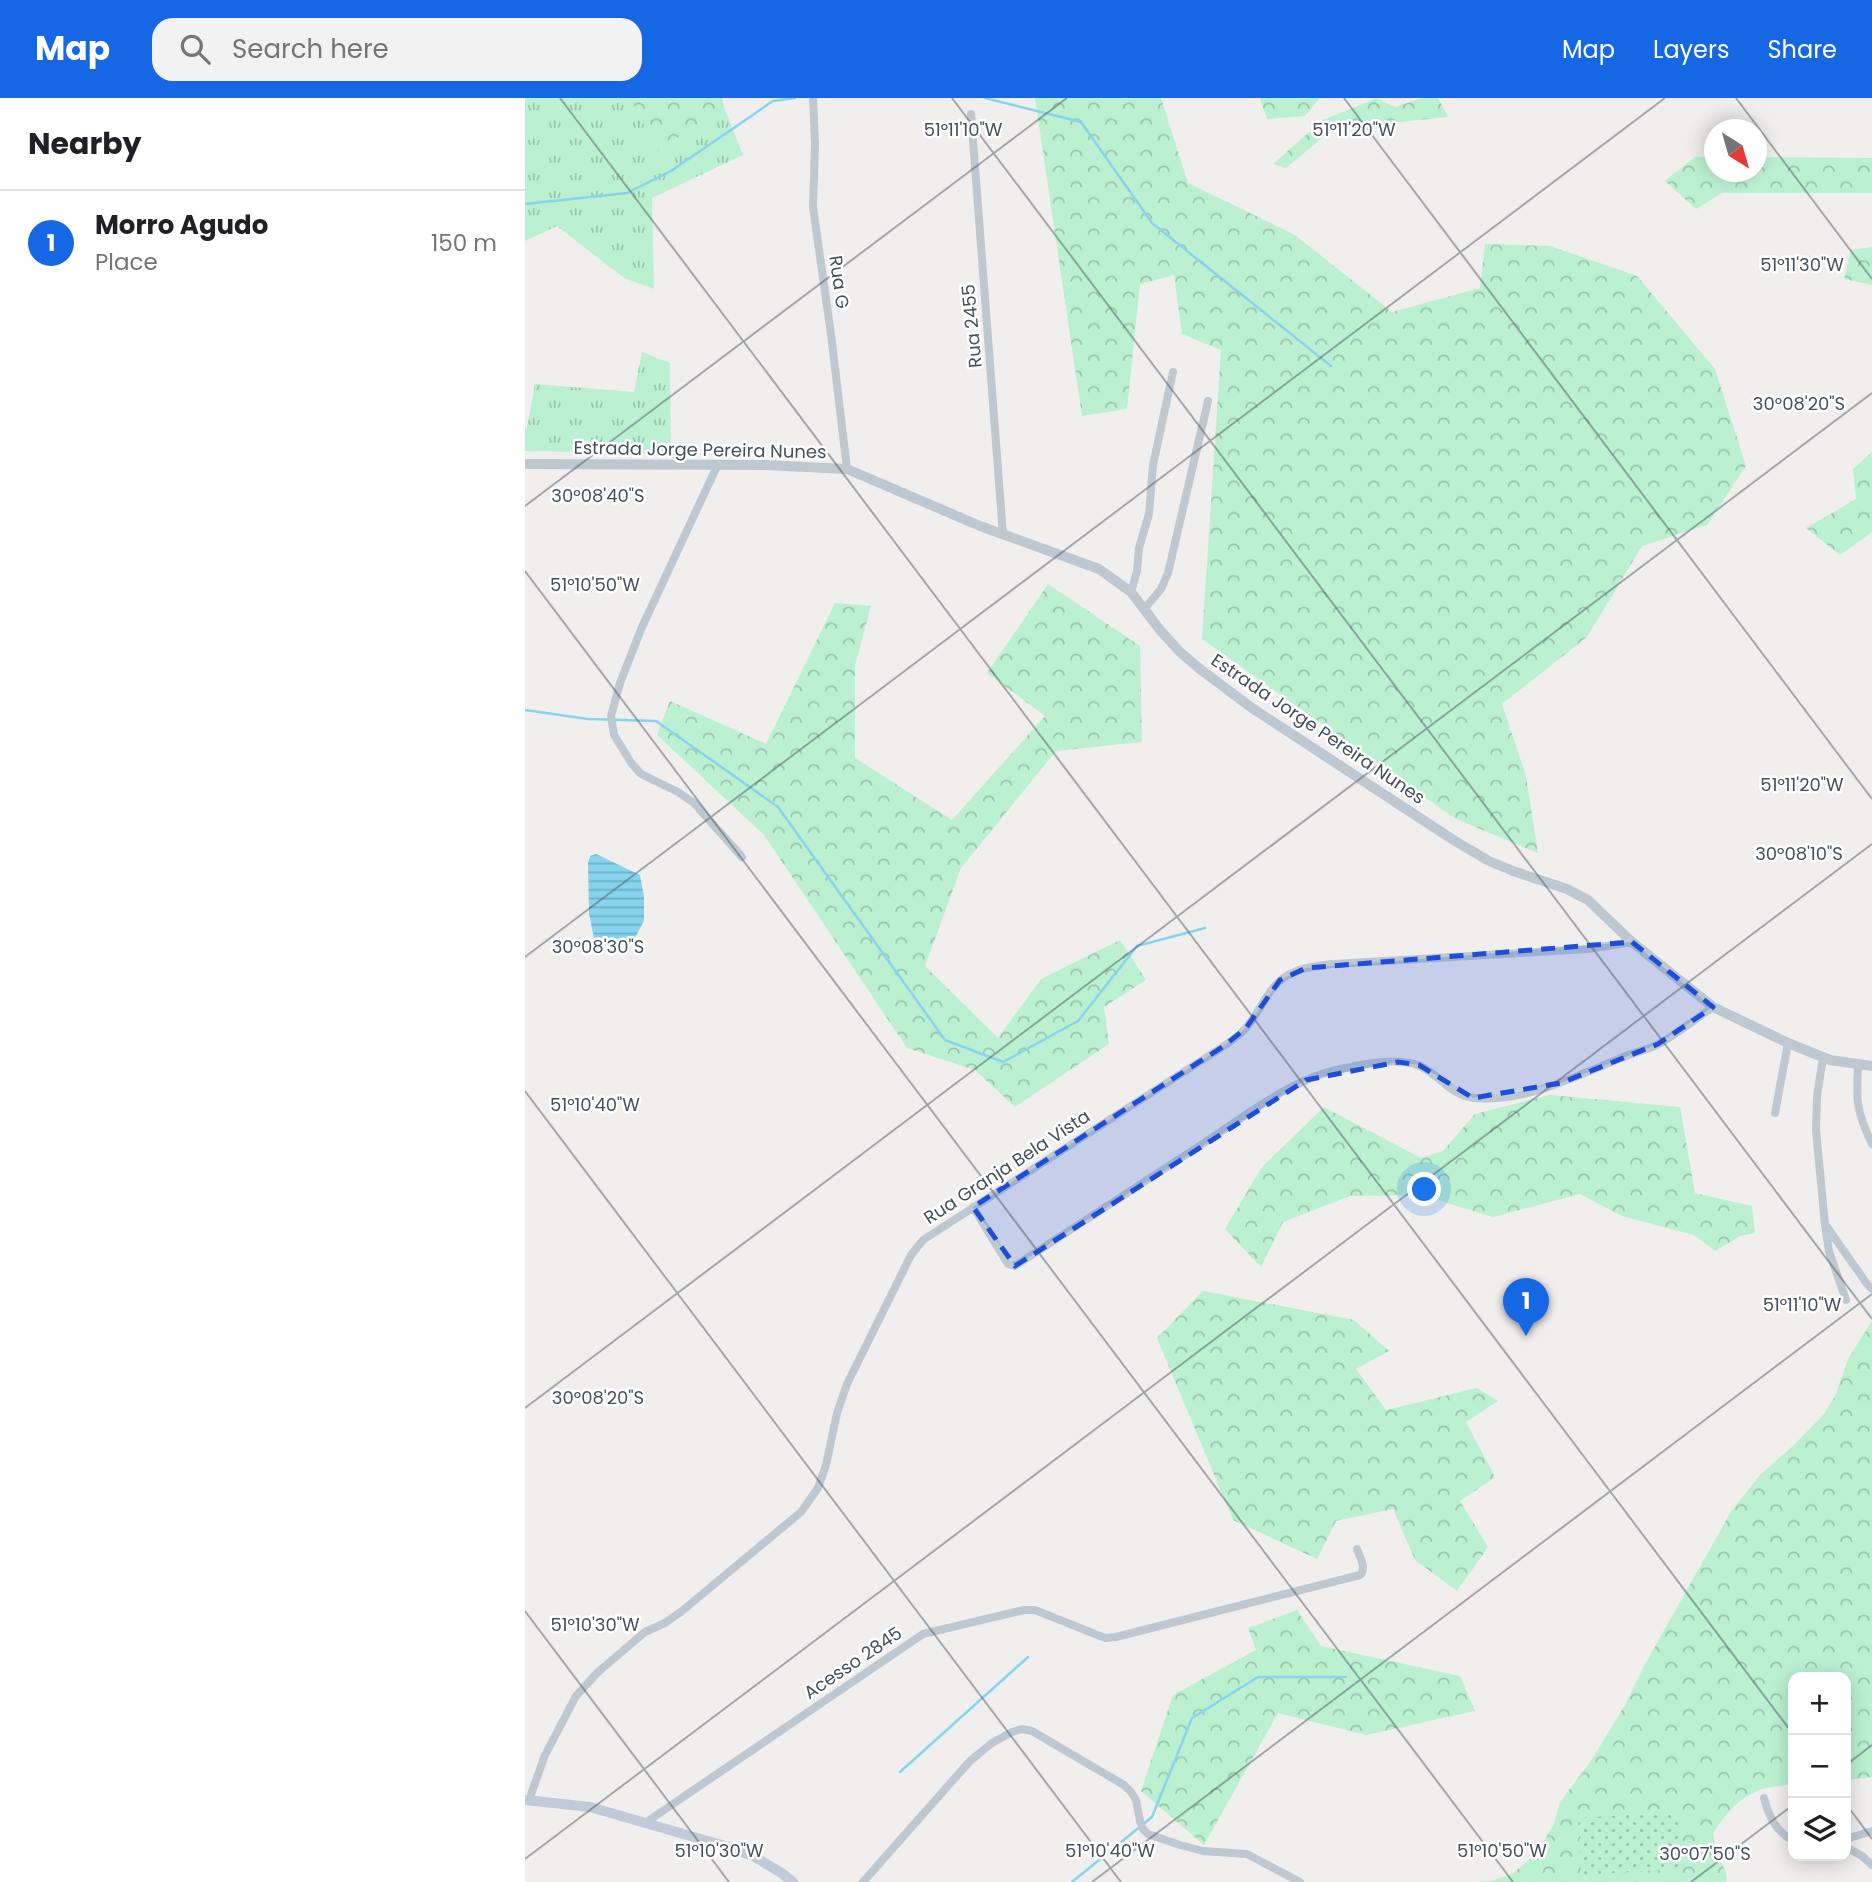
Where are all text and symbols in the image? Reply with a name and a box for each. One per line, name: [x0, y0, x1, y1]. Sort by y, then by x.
search box: [152, 18, 642, 81]
text: Map: [35, 25, 110, 72]
icon: search: [176, 30, 214, 68]
text: Search here: [232, 31, 389, 67]
text: Map: [1562, 33, 1615, 66]
text: Layers: [1653, 33, 1729, 66]
text: Share: [1767, 33, 1837, 66]
text: 51°11'10"W: [924, 117, 1003, 142]
text: 51°11'20"W: [1312, 117, 1396, 142]
north arrow: [1704, 119, 1767, 182]
text: Nearby: [28, 122, 142, 165]
text: Morro Agudo: [95, 207, 268, 243]
text: 1: [47, 227, 55, 259]
text: 150 m: [431, 227, 497, 259]
text: Place: [95, 246, 158, 278]
text: 51°11'30"W: [1760, 252, 1844, 277]
street label: Rua G: [823, 254, 856, 310]
street label: Rua 2455: [955, 283, 988, 369]
text: 30°08'20"S: [1753, 391, 1845, 416]
street label: Estrada Jorge Pereira Nunes: [573, 435, 827, 464]
text: 30°08'40"S: [551, 483, 645, 508]
text: 51°10'50"W: [550, 572, 640, 597]
street label: Estrada Jorge Pereira Nunes: [1206, 648, 1430, 810]
text: 51°11'20"W: [1760, 772, 1844, 797]
text: 30°08'10"S: [1755, 841, 1843, 866]
text: 30°08'30"S: [552, 934, 644, 959]
text: 51°10'40"W: [550, 1092, 640, 1117]
street label: Rua Granja Bela Vista: [919, 1103, 1095, 1230]
your location: [1407, 1172, 1441, 1206]
pin: 1: [1503, 1278, 1549, 1336]
text: 51°11'10"W: [1763, 1292, 1842, 1317]
text: 30°08'20"S: [552, 1385, 644, 1410]
text: 51°10'30"W: [550, 1612, 640, 1637]
street label: Acesso 2845: [799, 1620, 907, 1705]
map controls: [1788, 1672, 1851, 1861]
button: +: [1788, 1672, 1851, 1735]
button: −: [1788, 1735, 1851, 1798]
button: layers: [1788, 1798, 1851, 1861]
text: 51°10'30"W: [674, 1838, 764, 1863]
text: 51°10'40"W: [1065, 1838, 1155, 1863]
text: 51°10'50"W: [1457, 1838, 1547, 1863]
text: 30°07'50"S: [1659, 1841, 1751, 1866]

